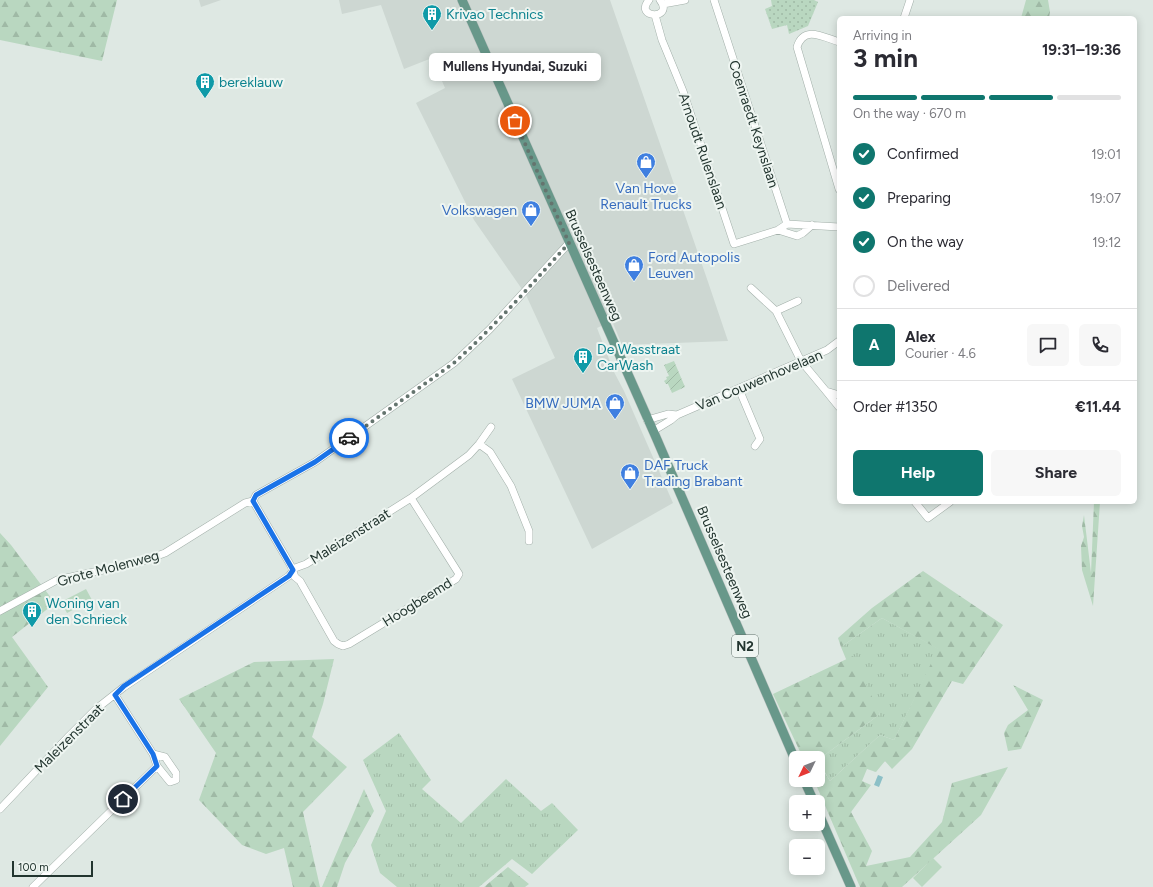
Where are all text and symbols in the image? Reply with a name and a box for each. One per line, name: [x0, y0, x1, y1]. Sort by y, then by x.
building icon: Krivao Technics: [421, 3, 443, 31]
place label: Krivao Technics: [446, 6, 543, 23]
text: Arriving in: [853, 28, 912, 43]
text: 19:31–19:36: [1042, 41, 1121, 59]
text: 3 min: [853, 42, 918, 74]
callout: Mullens Hyundai, Suzuki: [429, 53, 601, 81]
street label: Coenraedt Keynslaan: [725, 58, 782, 190]
text: Mullens Hyundai, Suzuki: [443, 59, 587, 74]
building icon: bereklauw: [194, 71, 216, 99]
place label: bereklauw: [219, 74, 283, 91]
street label: Arnoudt Rulenslaan: [675, 91, 730, 212]
pin: [498, 104, 532, 138]
text: On the way · 670 m: [853, 106, 966, 121]
icon: bag: [504, 110, 526, 132]
icon: check: [853, 143, 875, 165]
text: Confirmed: [887, 145, 959, 163]
text: 19:01: [1091, 147, 1121, 162]
shop icon: Van Hove Renault Trucks: [635, 151, 657, 179]
place label: Van Hove Renault Trucks: [600, 180, 692, 213]
icon: check: [853, 187, 875, 209]
text: Preparing: [887, 189, 951, 207]
text: 19:07: [1090, 191, 1121, 206]
shop icon: Volkswagen: [520, 199, 542, 227]
place label: Volkswagen: [442, 202, 517, 219]
street label: Brusselsesteenweg: [561, 207, 626, 324]
icon: check: [853, 231, 875, 253]
text: On the way: [887, 233, 964, 251]
text: 19:12: [1092, 235, 1121, 250]
place label: Ford Autopolis Leuven: [648, 249, 740, 282]
shop icon: Ford Autopolis Leuven: [623, 254, 645, 282]
text: Delivered: [887, 277, 950, 295]
button: chat: [1027, 324, 1069, 366]
button: phone: [1079, 324, 1121, 366]
text: Alex: [905, 328, 935, 346]
text: A: [869, 336, 879, 354]
place label: De Wasstraat CarWash: [597, 341, 680, 374]
building icon: De Wasstraat CarWash: [572, 346, 594, 374]
street label: Van Couwenhovelaan: [693, 346, 825, 415]
text: Courier · 4.6: [905, 346, 976, 361]
shop icon: BMW JUMA: [604, 392, 626, 420]
place label: BMW JUMA: [525, 395, 602, 412]
text: Order #1350: [853, 398, 938, 416]
text: €11.44: [1075, 398, 1121, 416]
courier: [329, 418, 369, 458]
icon: car: [338, 427, 360, 449]
button: Help: [853, 450, 983, 496]
button: Share: [991, 450, 1121, 496]
place label: DAF Truck Trading Brabant: [644, 457, 743, 490]
shop icon: DAF Truck Trading Brabant: [619, 462, 641, 490]
street label: Brusselsesteenweg: [693, 503, 756, 621]
street label: Maleizenstraat: [307, 505, 394, 568]
street label: Grote Molenweg: [55, 547, 161, 590]
street label: Hoogbeemd: [379, 574, 455, 630]
place label: Woning van den Schrieck: [46, 595, 127, 628]
building icon: Woning van den Schrieck: [21, 600, 43, 628]
road number: N2: [732, 635, 758, 657]
street label: Maleizenstraat: [31, 700, 108, 777]
north arrow: [789, 751, 825, 787]
map controls: [789, 751, 825, 875]
pin: [106, 782, 140, 816]
icon: home: [112, 788, 134, 810]
button: +: [789, 795, 825, 831]
button: −: [789, 839, 825, 875]
scale bar: [12, 859, 93, 878]
text: 100 m: [18, 861, 49, 874]

